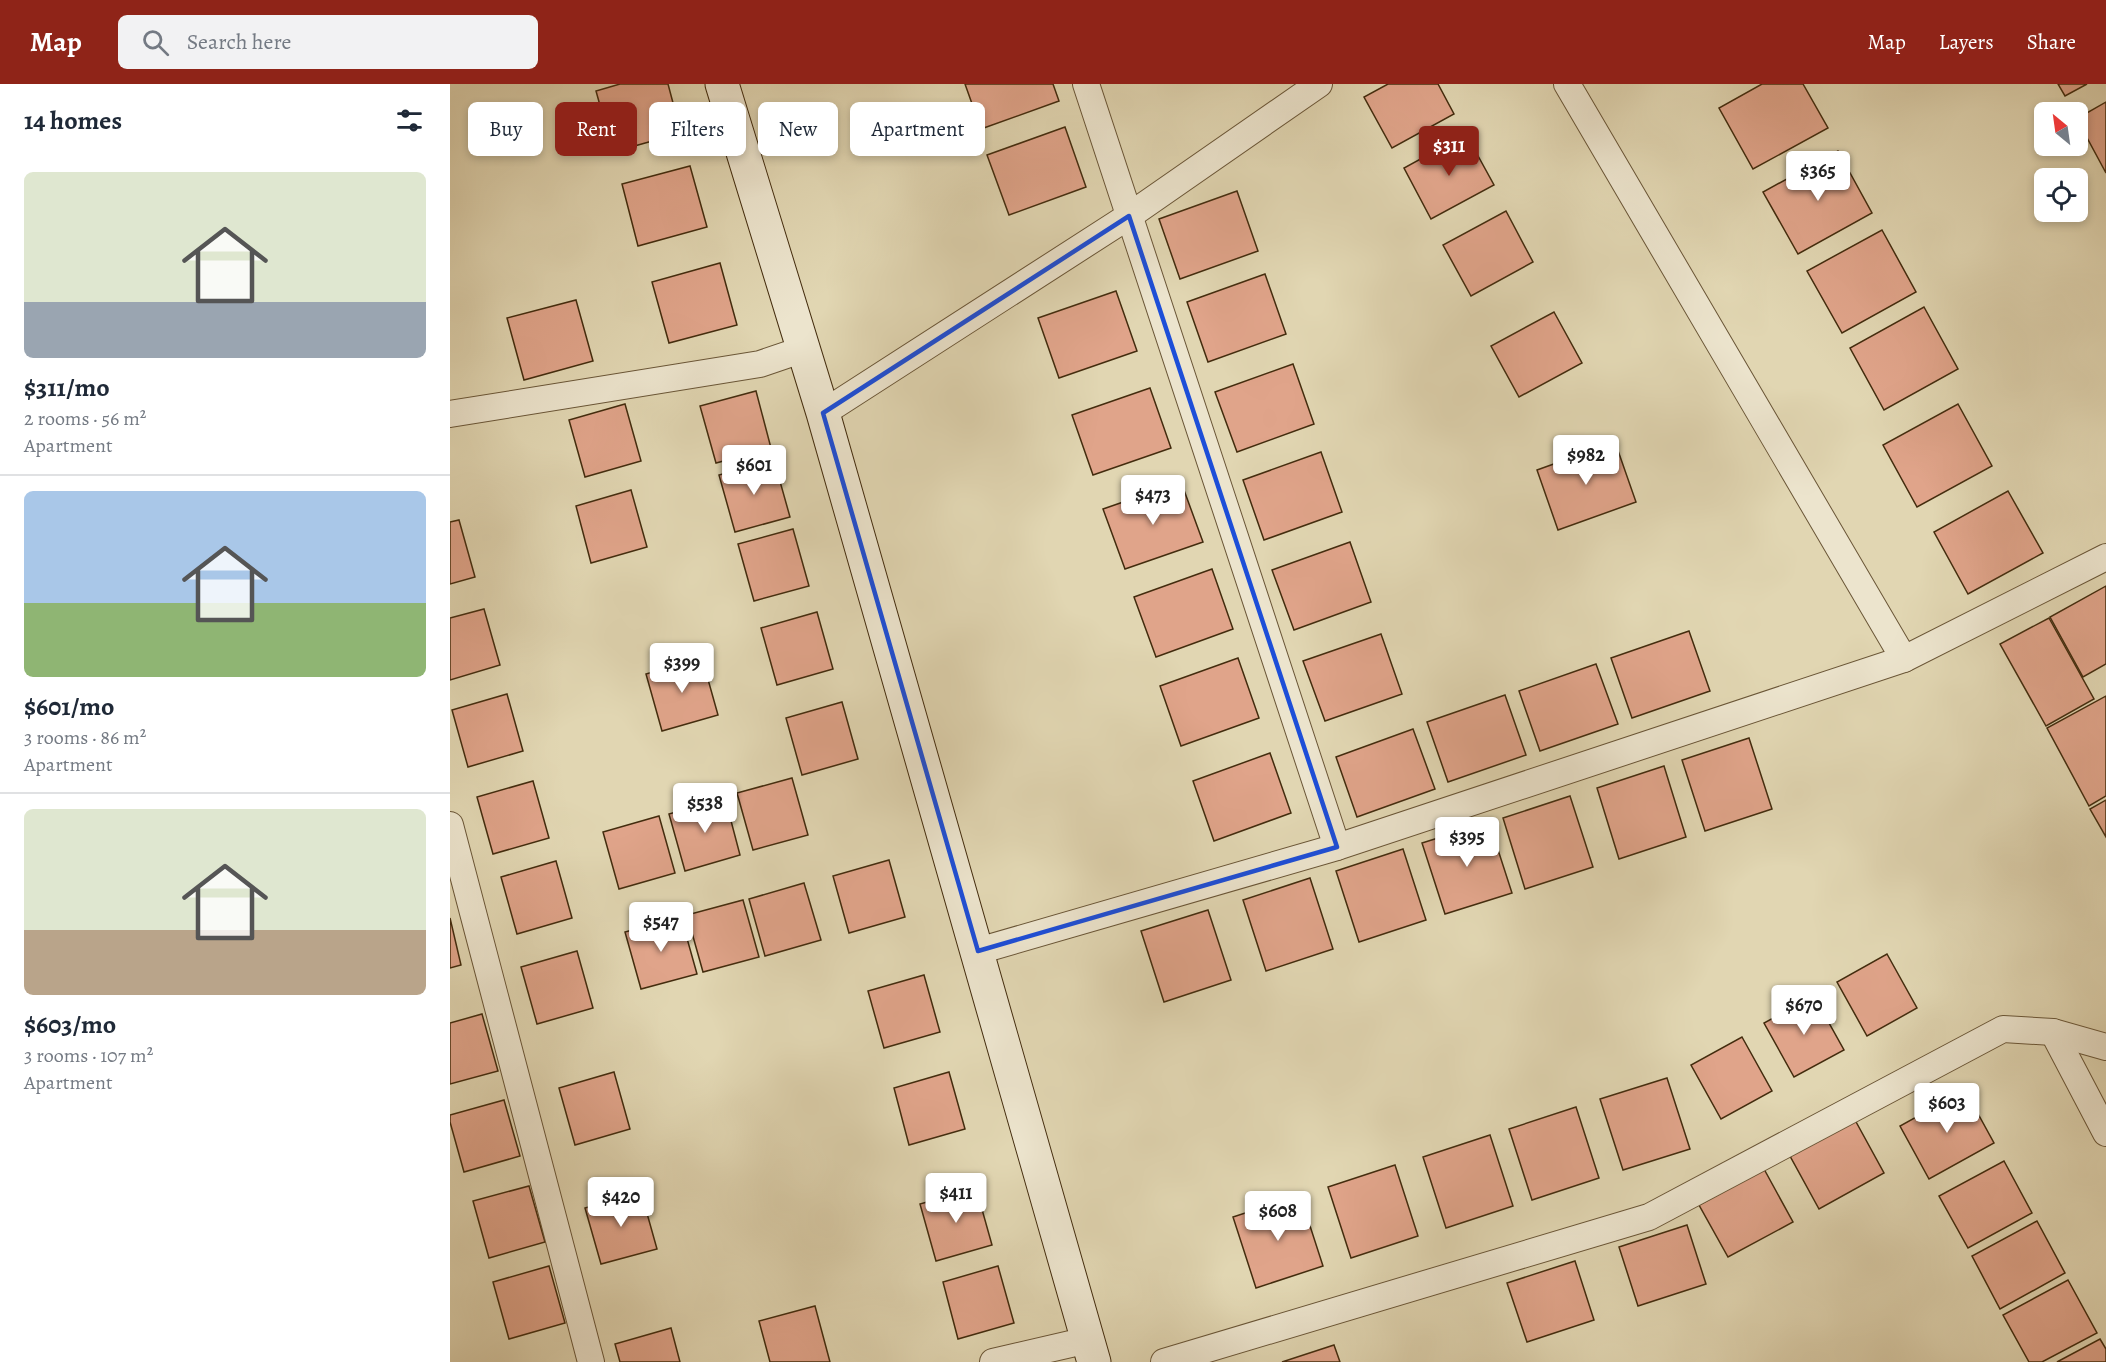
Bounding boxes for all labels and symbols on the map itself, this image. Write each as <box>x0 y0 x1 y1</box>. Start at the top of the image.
north arrow <box>2034 102 2088 156</box>
pin: $311 <box>1413 126 1485 177</box>
pin: $365 <box>1782 151 1854 202</box>
pin: $982 <box>1550 435 1622 486</box>
pin: $601 <box>718 445 790 496</box>
pin: $473 <box>1117 475 1189 526</box>
pin: $399 <box>646 643 718 694</box>
pin: $538 <box>669 783 741 834</box>
pin: $395 <box>1431 817 1503 868</box>
pin: $547 <box>625 902 697 953</box>
pin: $670 <box>1768 985 1840 1036</box>
pin: $603 <box>1911 1083 1983 1134</box>
pin: $411 <box>920 1173 992 1224</box>
pin: $420 <box>585 1177 657 1228</box>
pin: $608 <box>1242 1191 1314 1242</box>

